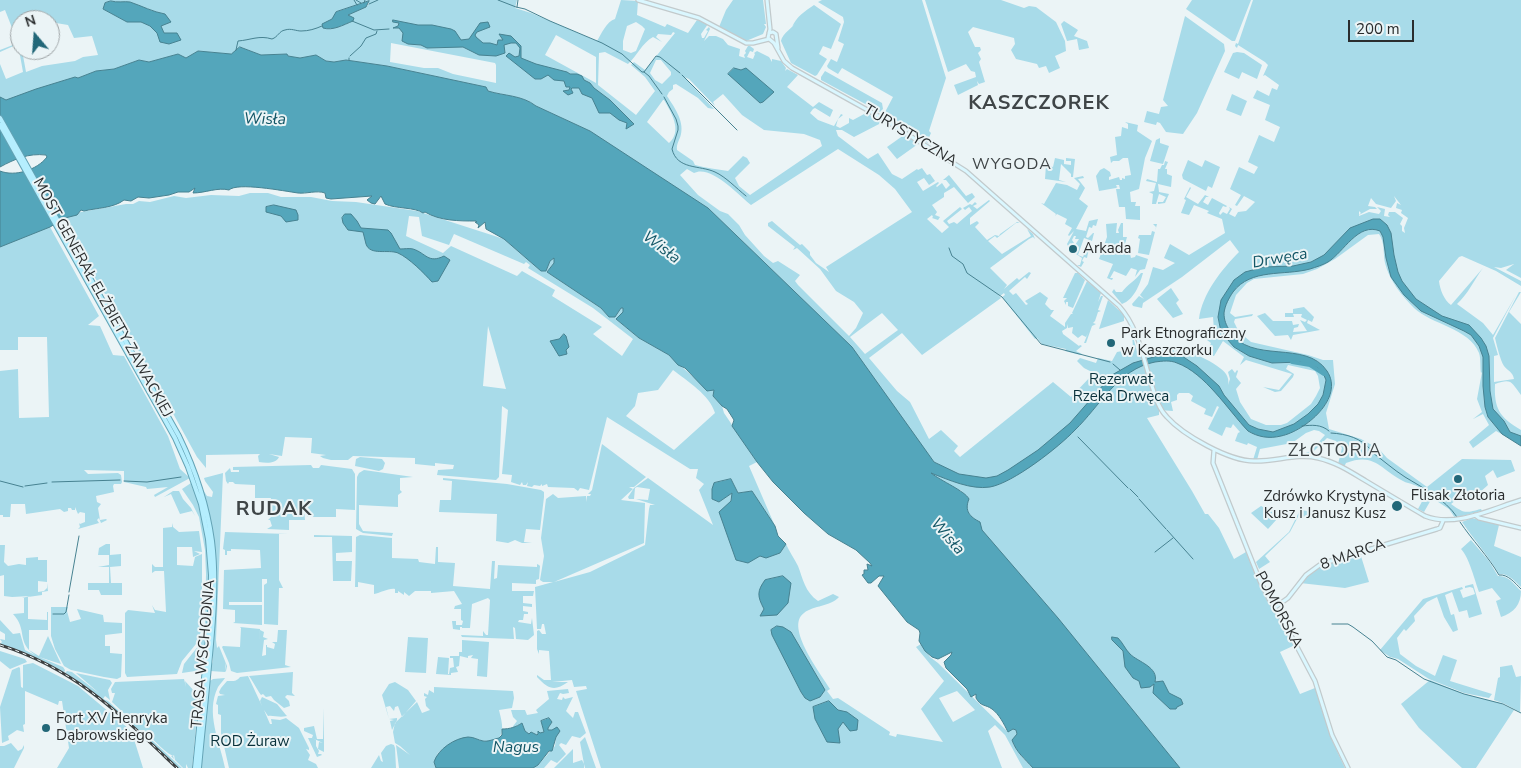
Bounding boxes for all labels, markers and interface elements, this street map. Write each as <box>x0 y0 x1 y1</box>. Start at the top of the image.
north arrow <box>10 10 60 60</box>
scale bar <box>1351 10 1417 42</box>
text: N <box>23 11 38 32</box>
text: 200 m <box>1356 19 1400 39</box>
district label: KASZCZOREK <box>967 92 1111 116</box>
street label: TURYSTYCZNA <box>860 101 960 171</box>
water label: Wisła <box>244 110 286 130</box>
district label: WYGODA <box>971 155 1053 175</box>
street label: MOST GENERAŁ ELŻBIETY ZAWACKIEJ <box>28 175 176 421</box>
water label: Wisła <box>638 228 684 268</box>
place label: Arkada <box>1083 240 1131 258</box>
marker: Arkada <box>1067 243 1079 255</box>
water label: Drwęca <box>1251 245 1309 273</box>
place label: Park Etnograficzny w Kaszczorku <box>1121 325 1246 360</box>
marker: Park Etnograficzny w Kaszczorku <box>1105 337 1117 349</box>
park label: Rezerwat Rzeka Drwęca <box>1073 371 1169 406</box>
district label: ZŁOTORIA <box>1287 441 1383 463</box>
marker: Flisak Złotoria <box>1452 473 1464 485</box>
place label: Flisak Złotoria <box>1411 487 1505 505</box>
place label: Zdrówko Krystyna Kusz i Janusz Kusz <box>1264 488 1386 523</box>
district label: RUDAK <box>235 498 313 522</box>
marker: Zdrówko Krystyna Kusz i Janusz Kusz <box>1390 499 1404 513</box>
water label: Wisła <box>926 515 968 559</box>
street label: 8 MARCA <box>1318 536 1388 574</box>
street label: POMORSKA <box>1250 569 1306 651</box>
street label: TRASA WSCHODNIA <box>189 579 219 729</box>
place label: Fort XV Henryka Dąbrowskiego <box>56 710 168 745</box>
marker: Fort XV Henryka Dąbrowskiego <box>40 722 52 734</box>
park label: ROD Żuraw <box>210 733 290 751</box>
water label: Nagus <box>493 738 539 758</box>

